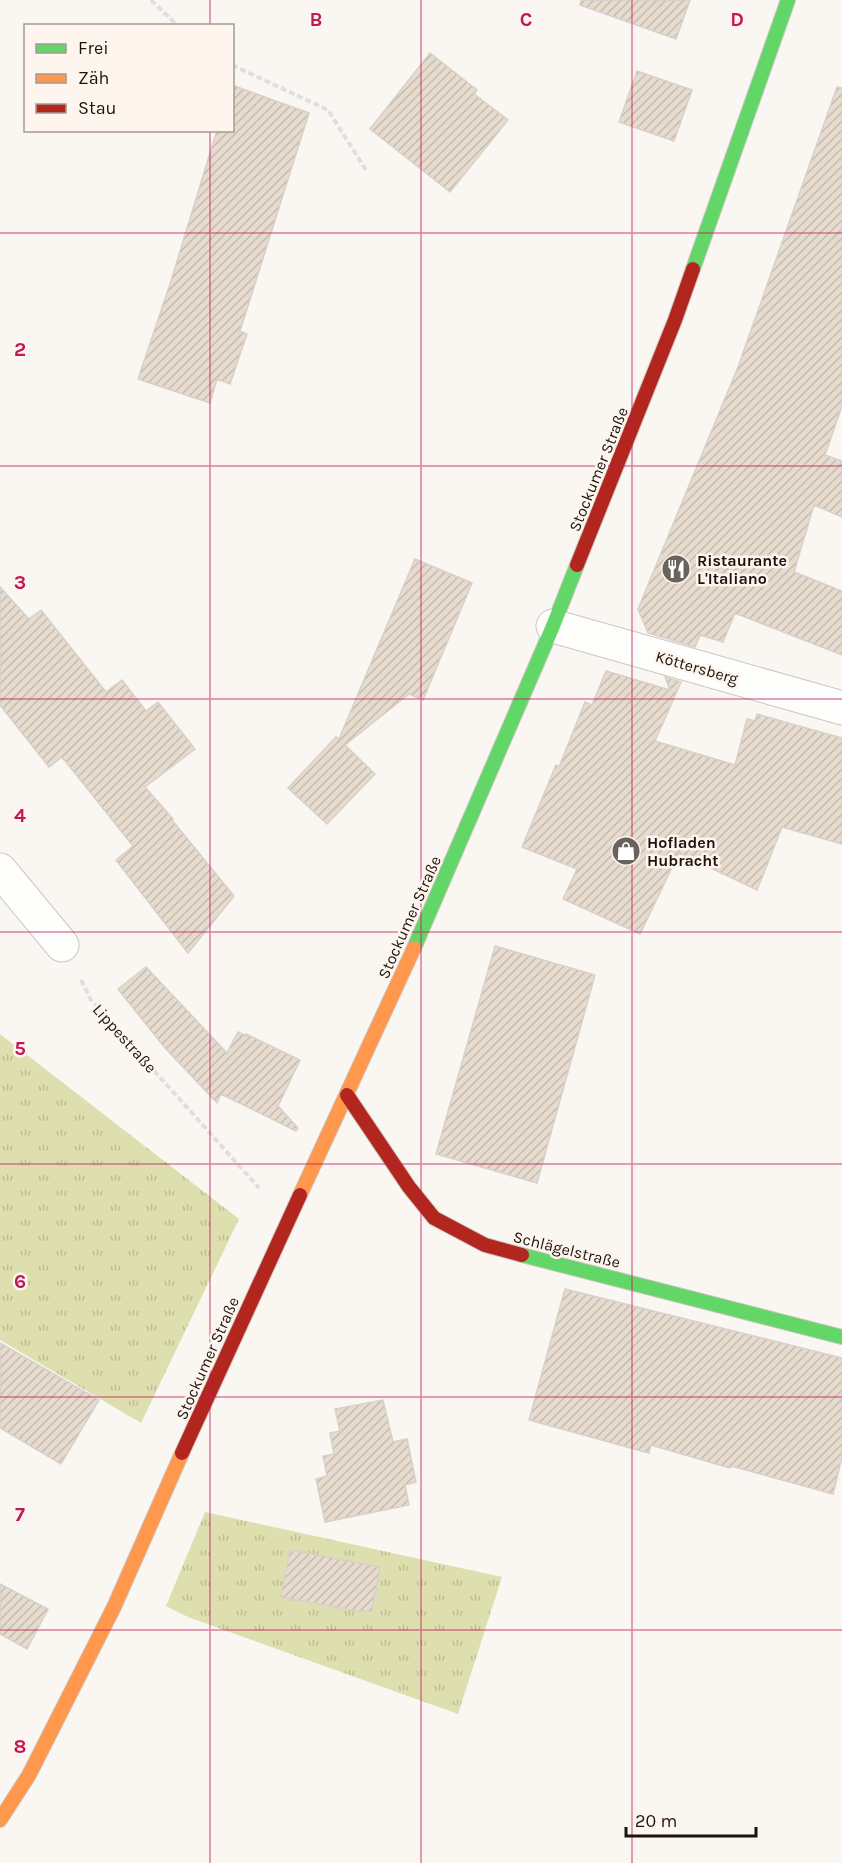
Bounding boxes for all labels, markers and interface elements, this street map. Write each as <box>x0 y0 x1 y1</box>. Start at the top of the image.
text: B <box>310 8 322 31</box>
text: C <box>520 8 532 31</box>
text: D <box>730 8 744 31</box>
legend <box>24 24 234 132</box>
text: Frei <box>78 37 109 59</box>
text: Zäh <box>78 67 109 89</box>
text: Stau <box>78 97 116 119</box>
text: 2 <box>14 338 26 361</box>
street label: Stockumer Straße <box>565 404 632 534</box>
place label: Ristaurante L'Italiano <box>697 551 787 588</box>
restaurant icon: Ristaurante L'Italiano <box>660 553 692 585</box>
text: 3 <box>14 571 26 594</box>
street label: Köttersberg <box>653 647 740 688</box>
text: 4 <box>14 804 26 827</box>
place label: Hofladen Hubracht <box>647 833 719 870</box>
shop icon: Hofladen Hubracht <box>610 835 642 867</box>
street label: Stockumer Straße <box>374 853 445 982</box>
street label: Lippestraße <box>89 1000 161 1077</box>
text: 5 <box>14 1037 26 1060</box>
street label: Schlägelstraße <box>511 1227 622 1272</box>
text: 6 <box>14 1270 26 1293</box>
street label: Stockumer Straße <box>172 1294 243 1423</box>
text: 7 <box>15 1503 25 1526</box>
text: 8 <box>14 1735 26 1758</box>
scale bar <box>626 1800 756 1838</box>
text: 20 m <box>635 1810 677 1832</box>

